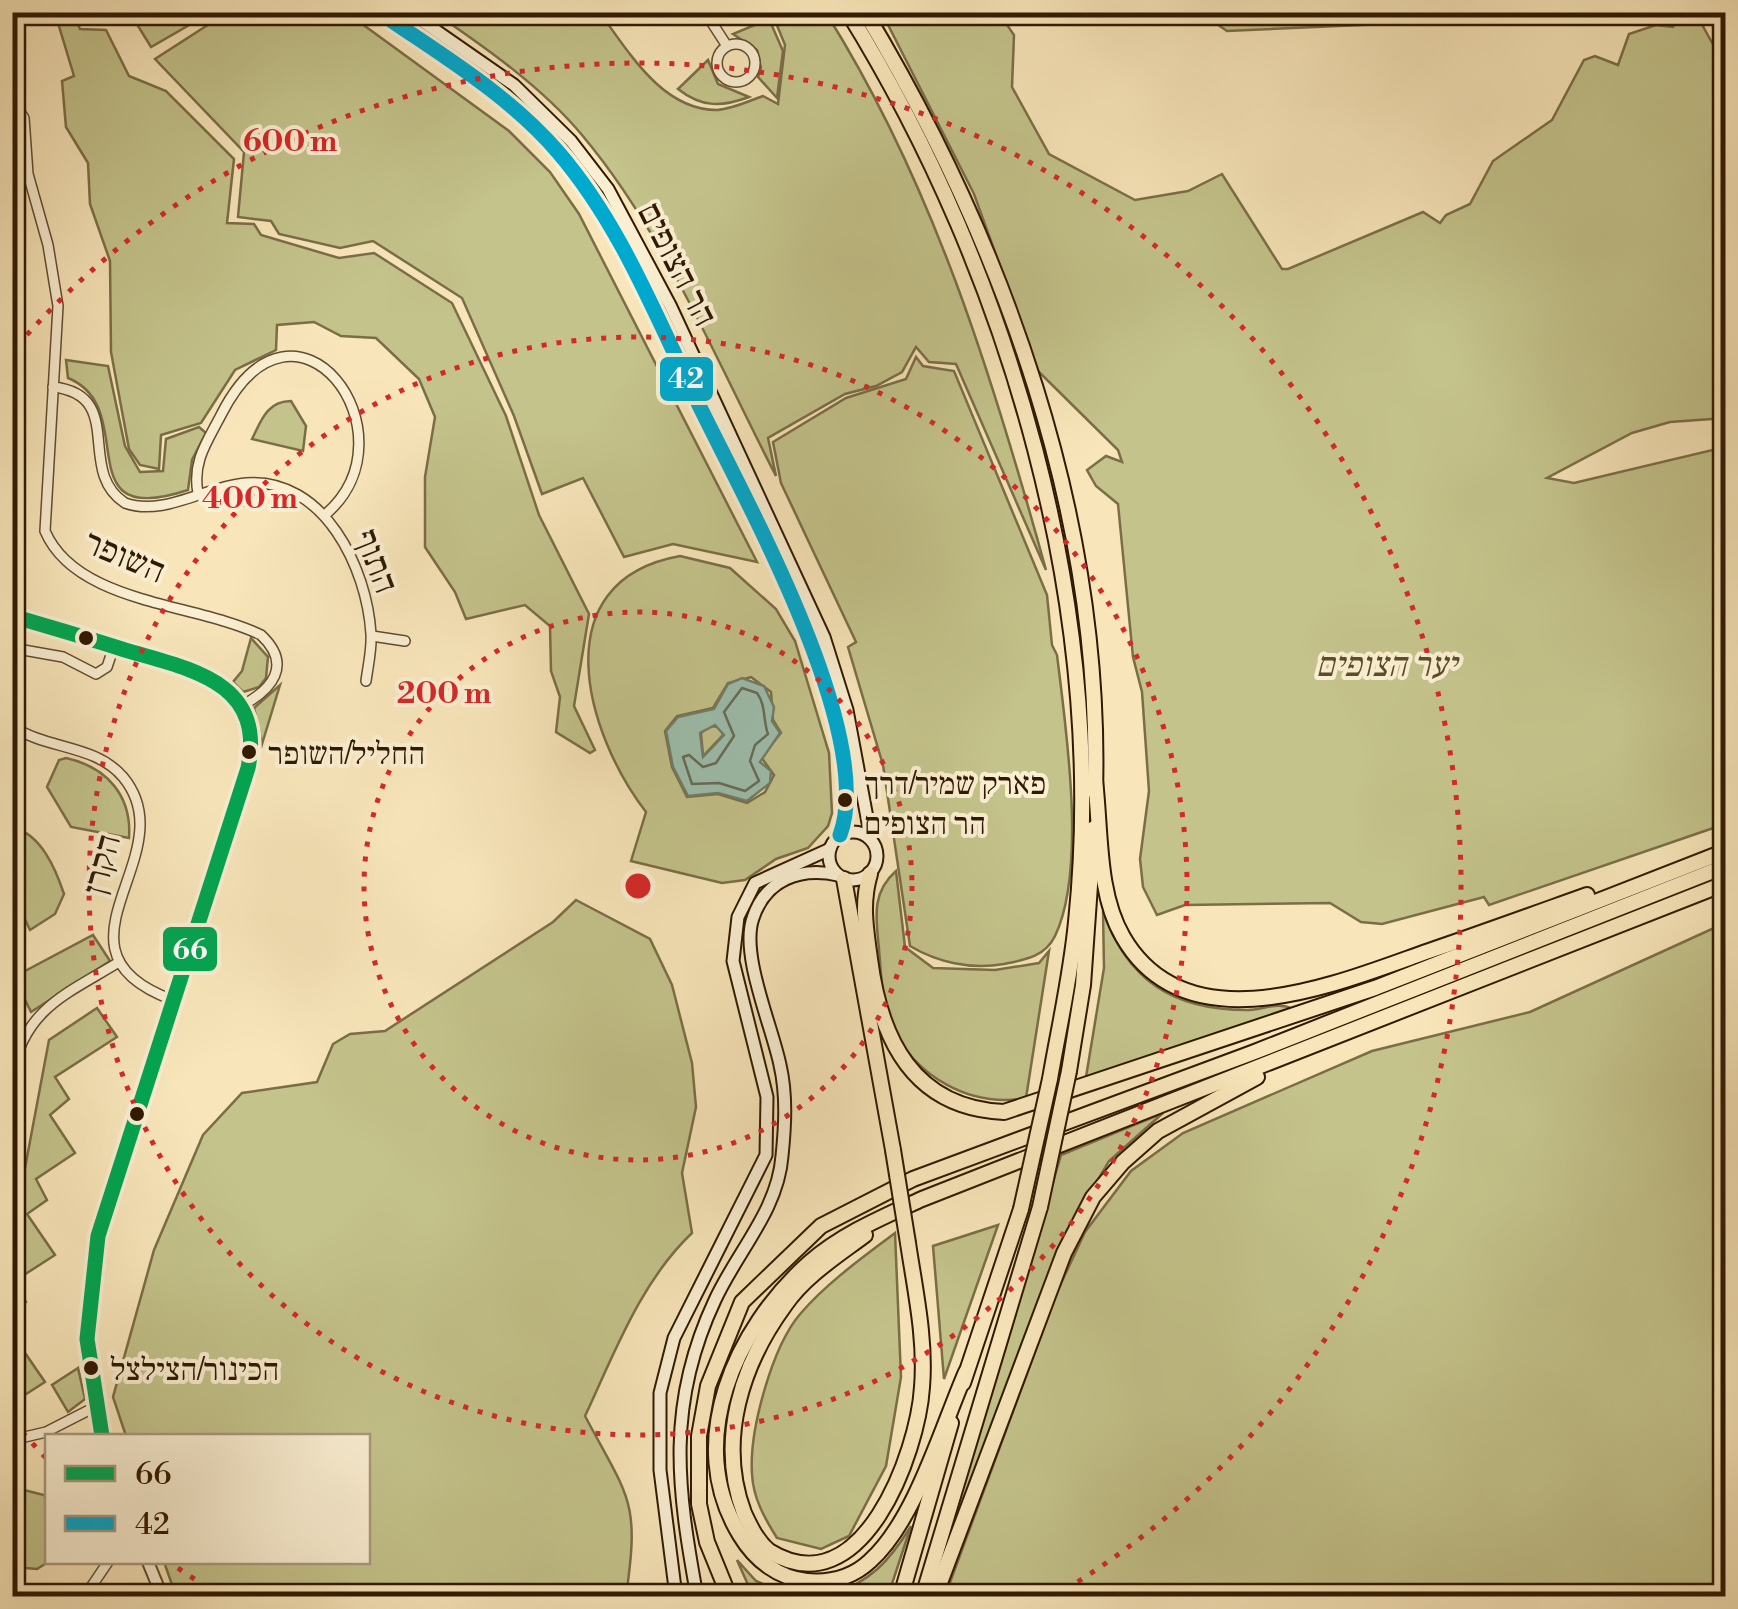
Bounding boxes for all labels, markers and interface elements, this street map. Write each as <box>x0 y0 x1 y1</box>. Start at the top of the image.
text: 600 m <box>243 123 337 161</box>
street label: הר הצופים <box>627 195 726 334</box>
line badge: 42 <box>658 355 715 403</box>
text: 42 <box>668 362 704 397</box>
text: 400 m <box>202 480 298 518</box>
street label: השופר <box>77 521 171 594</box>
street label: התוף <box>344 524 407 600</box>
unlabelled marker <box>76 628 96 648</box>
park label: יער הצופים <box>1315 644 1460 687</box>
text: 200 m <box>397 675 491 713</box>
place label: החליל/השופר <box>268 734 425 774</box>
marker: החליל/השופר <box>239 742 259 762</box>
place label: פארק שמיר/דרך הר הצופים <box>864 764 1046 844</box>
marker: פארק שמיר/דרך הר הצופים <box>835 790 855 810</box>
street label: הקרן <box>74 829 131 899</box>
centre of rings <box>620 868 656 904</box>
line badge: 66 <box>161 925 219 973</box>
text: 66 <box>172 933 208 968</box>
unlabelled marker <box>127 1104 147 1124</box>
place label: הכינור/הצילצל <box>110 1350 279 1390</box>
marker: הכינור/הצילצל <box>81 1358 101 1378</box>
legend <box>45 1434 370 1564</box>
text: 66 <box>135 1456 171 1494</box>
text: 42 <box>135 1506 170 1544</box>

